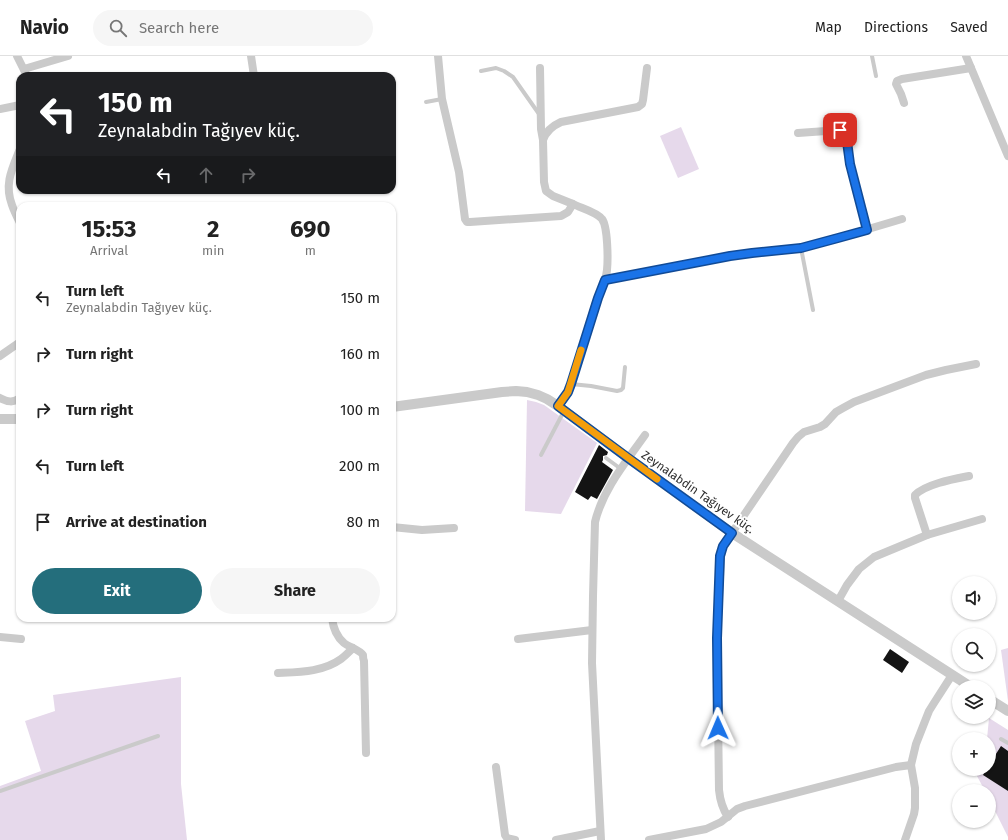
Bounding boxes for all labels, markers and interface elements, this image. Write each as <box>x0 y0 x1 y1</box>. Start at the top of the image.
search box <box>93 10 373 46</box>
text: Navio <box>20 16 69 39</box>
icon: search <box>107 17 129 39</box>
text: Search here <box>139 19 219 37</box>
text: Map <box>815 19 842 36</box>
text: Directions <box>864 19 928 36</box>
text: Saved <box>950 19 988 36</box>
text: 150 m <box>98 86 173 119</box>
icon: left <box>32 88 84 140</box>
pin <box>823 113 857 147</box>
icon: arrive <box>829 119 851 141</box>
text: Zeynalabdin Tağıyev küç. <box>98 120 300 142</box>
icon: left <box>153 164 175 186</box>
icon: ahead <box>195 164 217 186</box>
icon: right <box>237 164 259 186</box>
text: 15:53 <box>81 215 137 243</box>
text: 2 <box>207 215 219 243</box>
text: 690 <box>290 215 331 243</box>
text: Arrival <box>90 243 128 258</box>
text: min <box>202 243 224 258</box>
text: m <box>305 243 316 258</box>
text: Turn left <box>66 282 124 300</box>
icon: left <box>32 287 54 309</box>
text: 150 m <box>341 289 380 307</box>
text: Zeynalabdin Tağıyev küç. <box>66 300 212 315</box>
icon: right <box>32 343 54 365</box>
text: Turn right <box>66 345 133 363</box>
text: 160 m <box>340 345 380 363</box>
icon: right <box>32 399 54 421</box>
text: Turn right <box>66 401 133 419</box>
text: 100 m <box>340 401 380 419</box>
street label: Zeynalabdin Tağıyev küç. <box>639 448 757 536</box>
icon: left <box>32 455 54 477</box>
text: Turn left <box>66 457 124 475</box>
text: 200 m <box>339 457 380 475</box>
icon: arrive <box>32 511 54 533</box>
text: Arrive at destination <box>66 513 207 531</box>
text: 80 m <box>347 513 380 531</box>
button: Exit <box>32 568 202 614</box>
button: Share <box>210 568 380 614</box>
map controls <box>952 576 996 828</box>
button: sound <box>952 576 996 620</box>
button: search <box>952 628 996 672</box>
button: layers <box>952 680 996 724</box>
position arrow <box>697 707 739 749</box>
button: + <box>952 732 996 776</box>
button: − <box>952 784 996 828</box>

